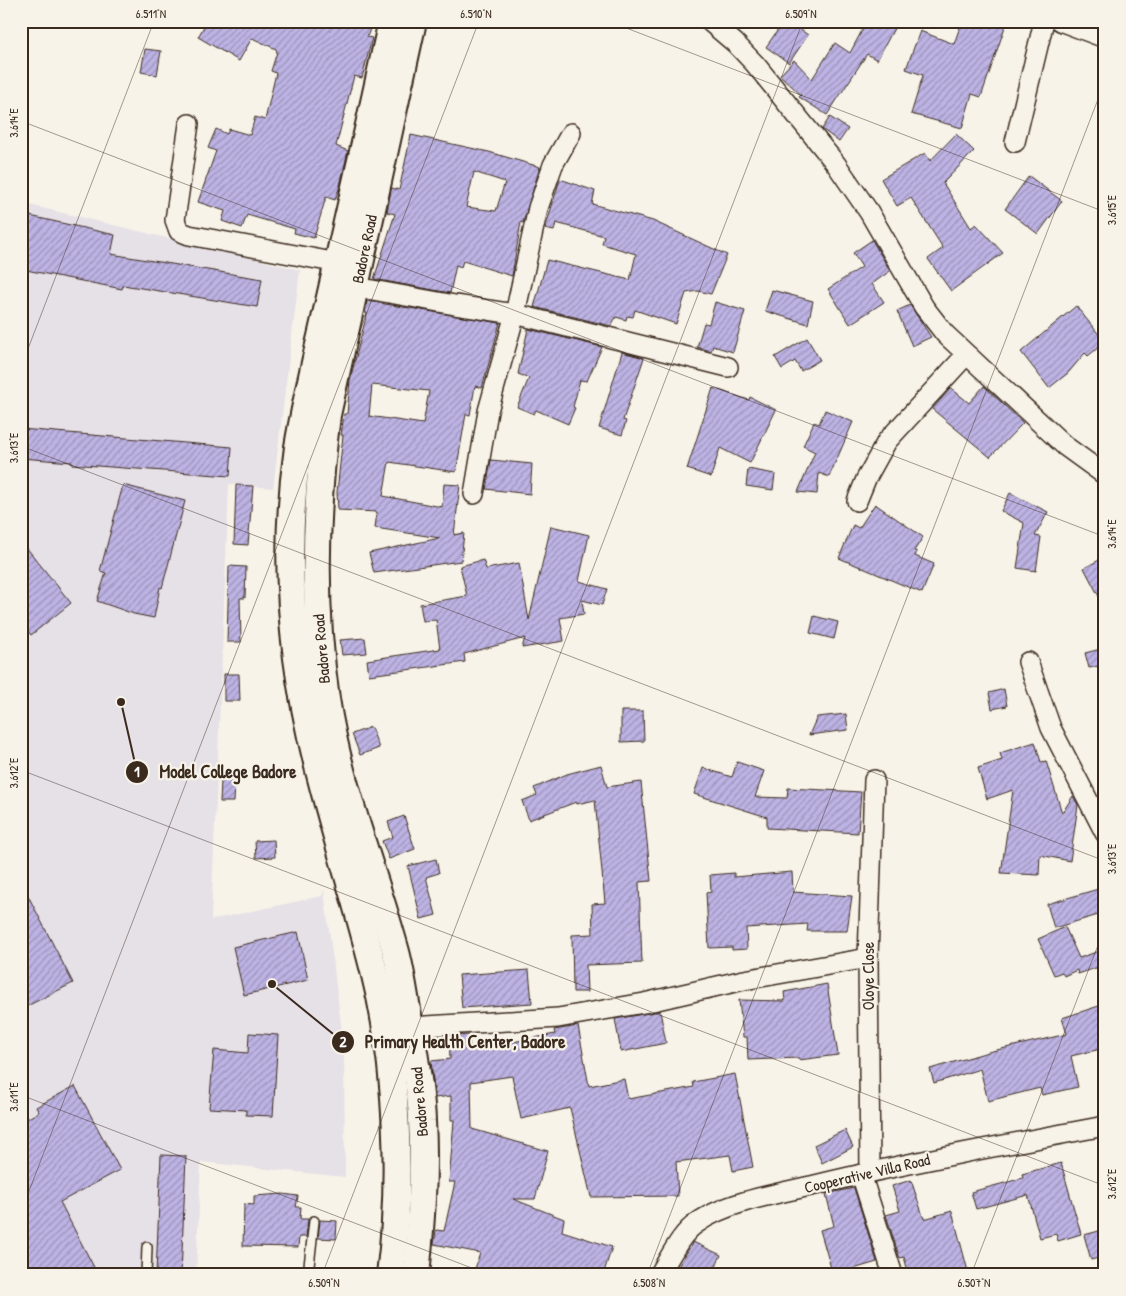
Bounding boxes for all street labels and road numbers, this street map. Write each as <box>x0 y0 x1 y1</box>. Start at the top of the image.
street label: Badore Road <box>346 213 382 285</box>
street label: Badore Road <box>307 613 335 685</box>
street label: Oloye Close <box>857 941 879 1010</box>
street label: Badore Road <box>405 1066 433 1138</box>
street label: Cooperative Villa Road <box>802 1148 932 1198</box>

